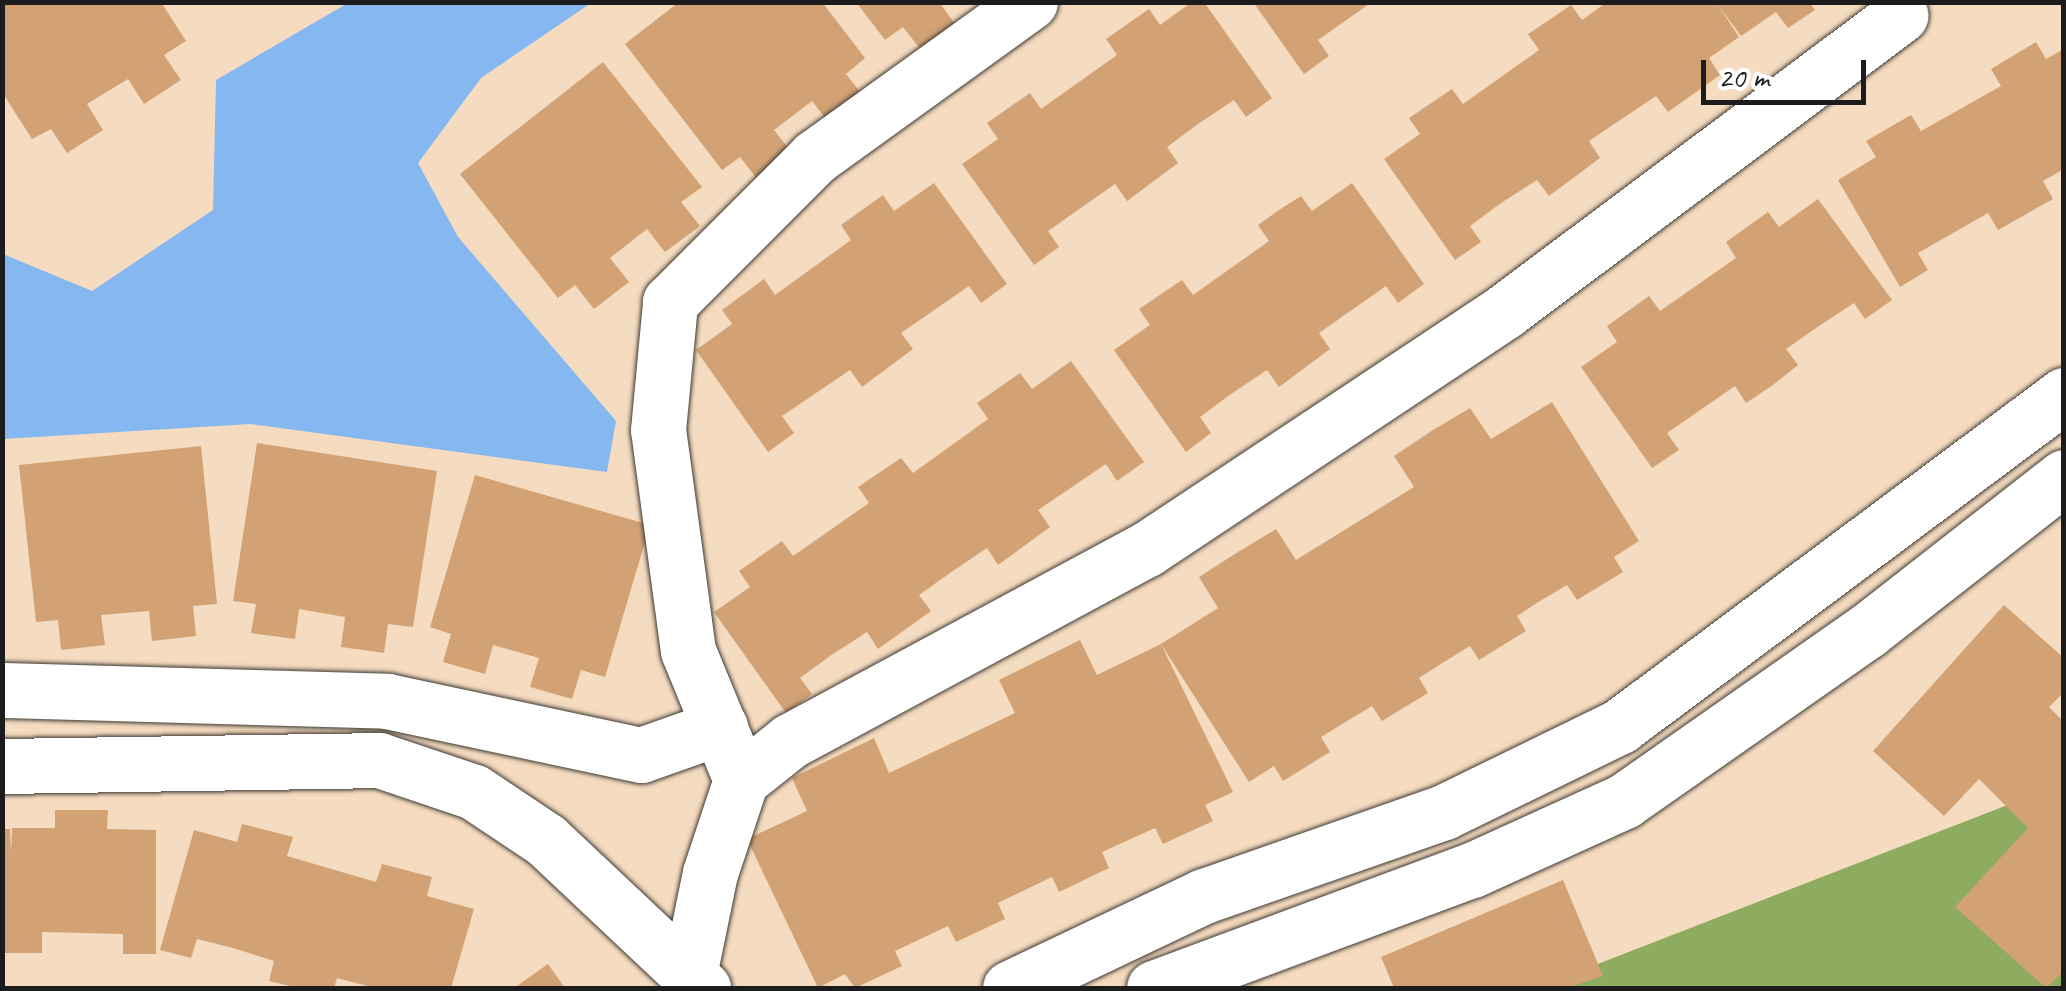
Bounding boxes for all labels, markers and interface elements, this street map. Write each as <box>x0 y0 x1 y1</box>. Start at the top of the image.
scale bar <box>1706 40 1871 102</box>
text: 20 m <box>1718 58 1769 96</box>

